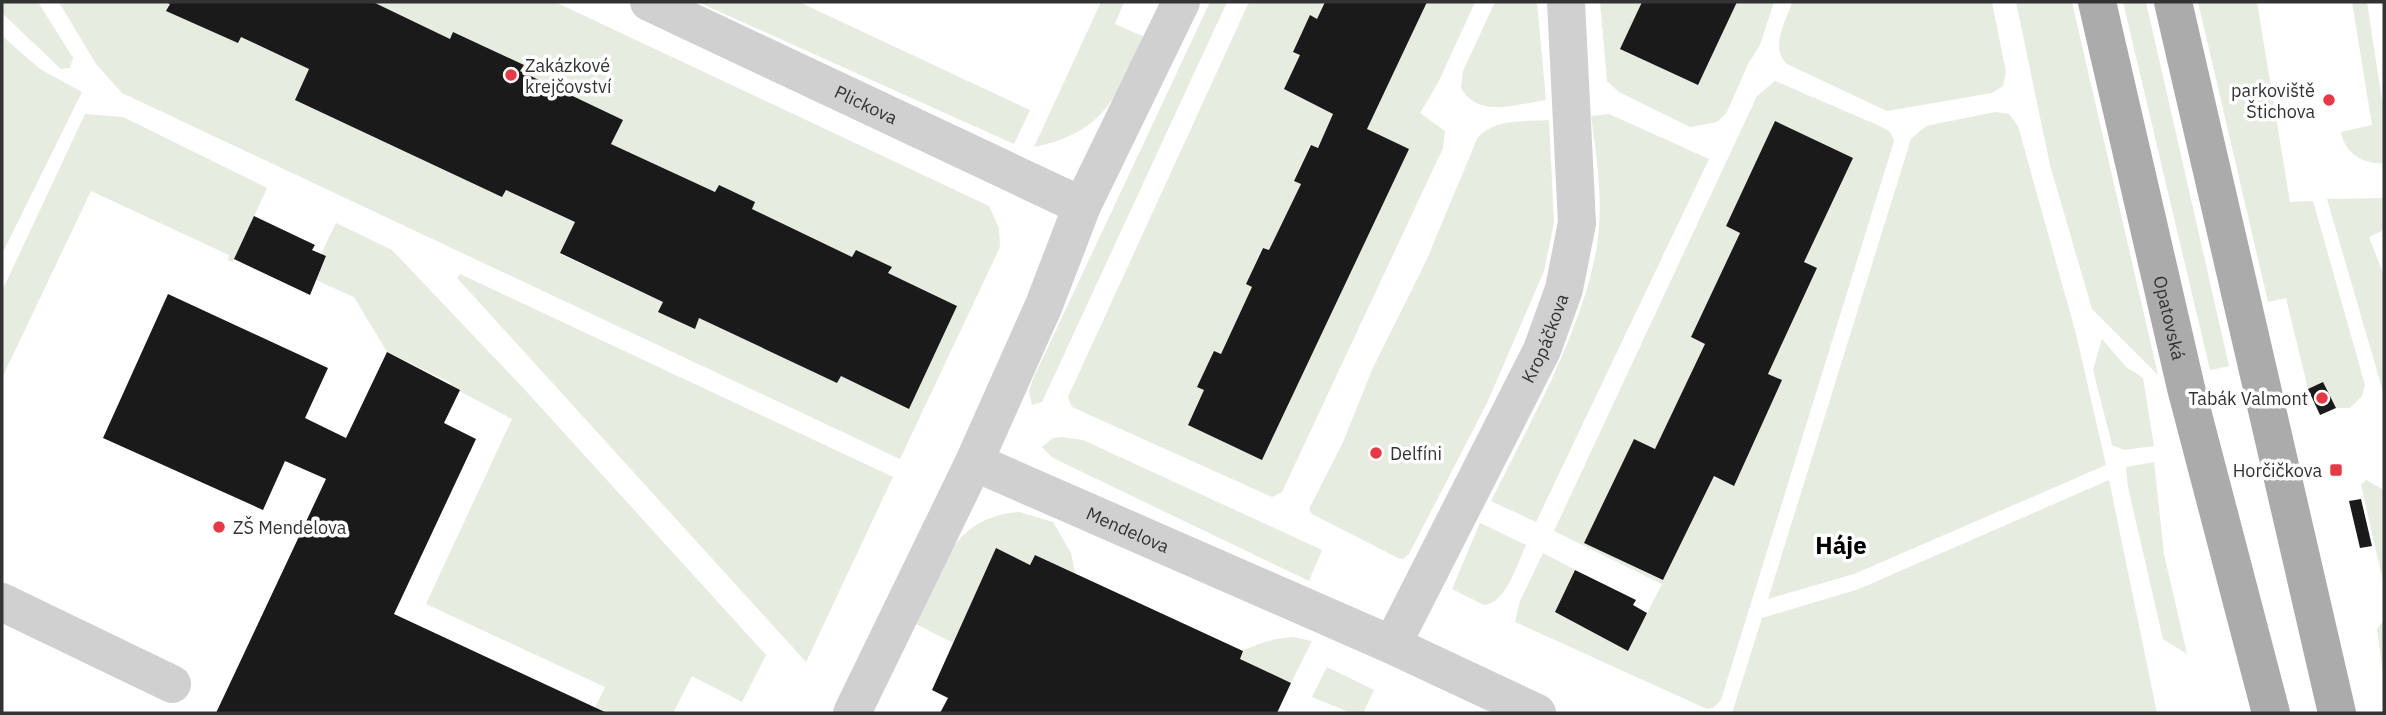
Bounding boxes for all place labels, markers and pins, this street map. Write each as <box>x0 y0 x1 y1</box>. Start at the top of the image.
place label: Zakázkové krejčovství <box>525 54 612 98</box>
marker: Zakázkové krejčovství <box>503 67 519 83</box>
place label: parkoviště Štichova <box>2231 79 2315 123</box>
marker: parkoviště Štichova <box>2321 92 2337 108</box>
place label: Tabák Valmont <box>2188 387 2308 410</box>
marker: Tabák Valmont <box>2314 390 2330 406</box>
place label: Delfíni <box>1390 442 1442 465</box>
marker: Delfíni <box>1368 445 1384 461</box>
place label: Horčičkova <box>2233 459 2322 482</box>
marker: Horčičkova <box>2328 462 2344 478</box>
place label: ZŠ Mendelova <box>233 515 347 539</box>
marker: ZŠ Mendelova <box>211 519 227 535</box>

